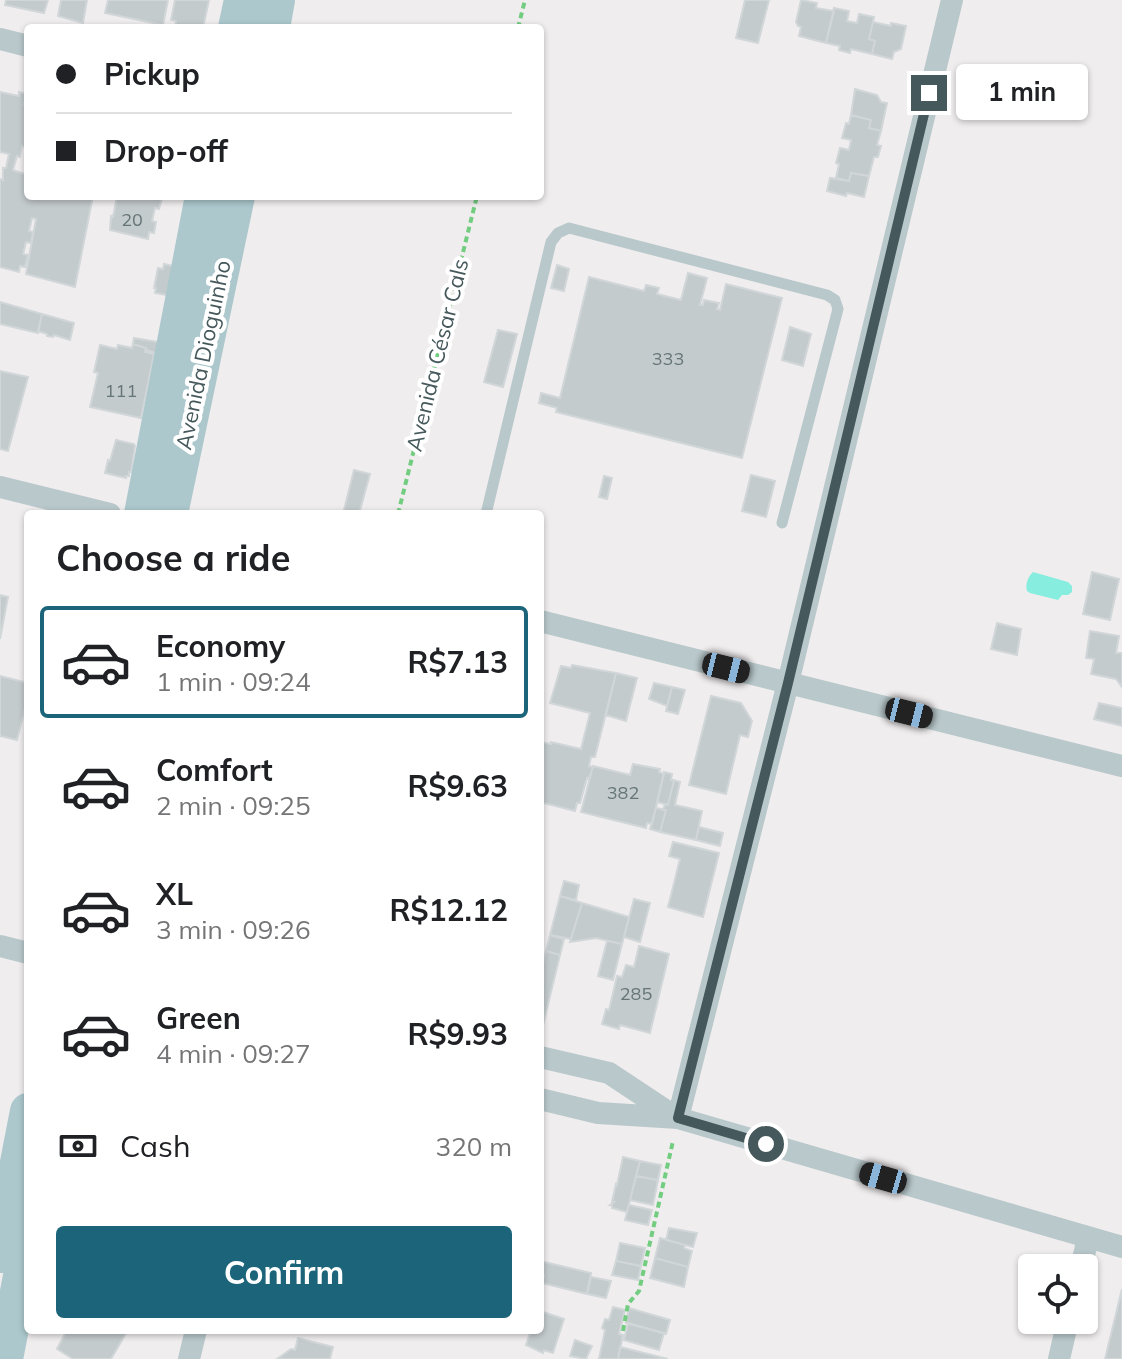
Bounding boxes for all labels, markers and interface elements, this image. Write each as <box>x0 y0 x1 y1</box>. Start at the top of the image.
text: Pickup <box>104 55 200 93</box>
callout: 1 min <box>957 65 1089 121</box>
route end <box>911 75 947 111</box>
text: 1 min <box>988 75 1056 108</box>
text: Drop-off <box>104 132 228 170</box>
house number: 20 <box>121 208 143 231</box>
street label: Avenida César Cals <box>400 256 474 454</box>
street label: Avenida Dioguinho <box>169 258 237 452</box>
house number: 333 <box>652 347 684 370</box>
house number: 111 <box>105 379 137 402</box>
text: Choose a ride <box>56 535 290 580</box>
icon: car <box>60 626 132 698</box>
text: Economy <box>156 627 285 665</box>
text: R$7.13 <box>408 643 508 681</box>
car <box>700 651 752 685</box>
text: 1 min · 09:24 <box>156 665 311 698</box>
car <box>883 696 935 730</box>
icon: car <box>60 750 132 822</box>
text: Comfort <box>156 751 273 789</box>
text: R$9.63 <box>408 767 508 805</box>
house number: 382 <box>607 781 639 804</box>
text: 2 min · 09:25 <box>156 789 311 822</box>
icon: car <box>60 874 132 946</box>
text: XL <box>156 875 193 913</box>
text: R$12.12 <box>390 891 508 929</box>
text: 3 min · 09:26 <box>156 913 311 946</box>
house number: 285 <box>620 982 652 1005</box>
icon: car <box>60 998 132 1070</box>
text: Green <box>156 999 241 1037</box>
text: R$9.93 <box>408 1015 508 1053</box>
text: 4 min · 09:27 <box>156 1037 311 1070</box>
icon: cash <box>56 1124 100 1168</box>
route start <box>748 1126 784 1162</box>
text: Cash <box>120 1127 191 1165</box>
text: 320 m <box>436 1130 512 1163</box>
car <box>857 1160 909 1196</box>
button: Confirm <box>56 1226 512 1318</box>
map controls <box>1018 1254 1098 1334</box>
button: locate <box>1018 1254 1098 1334</box>

